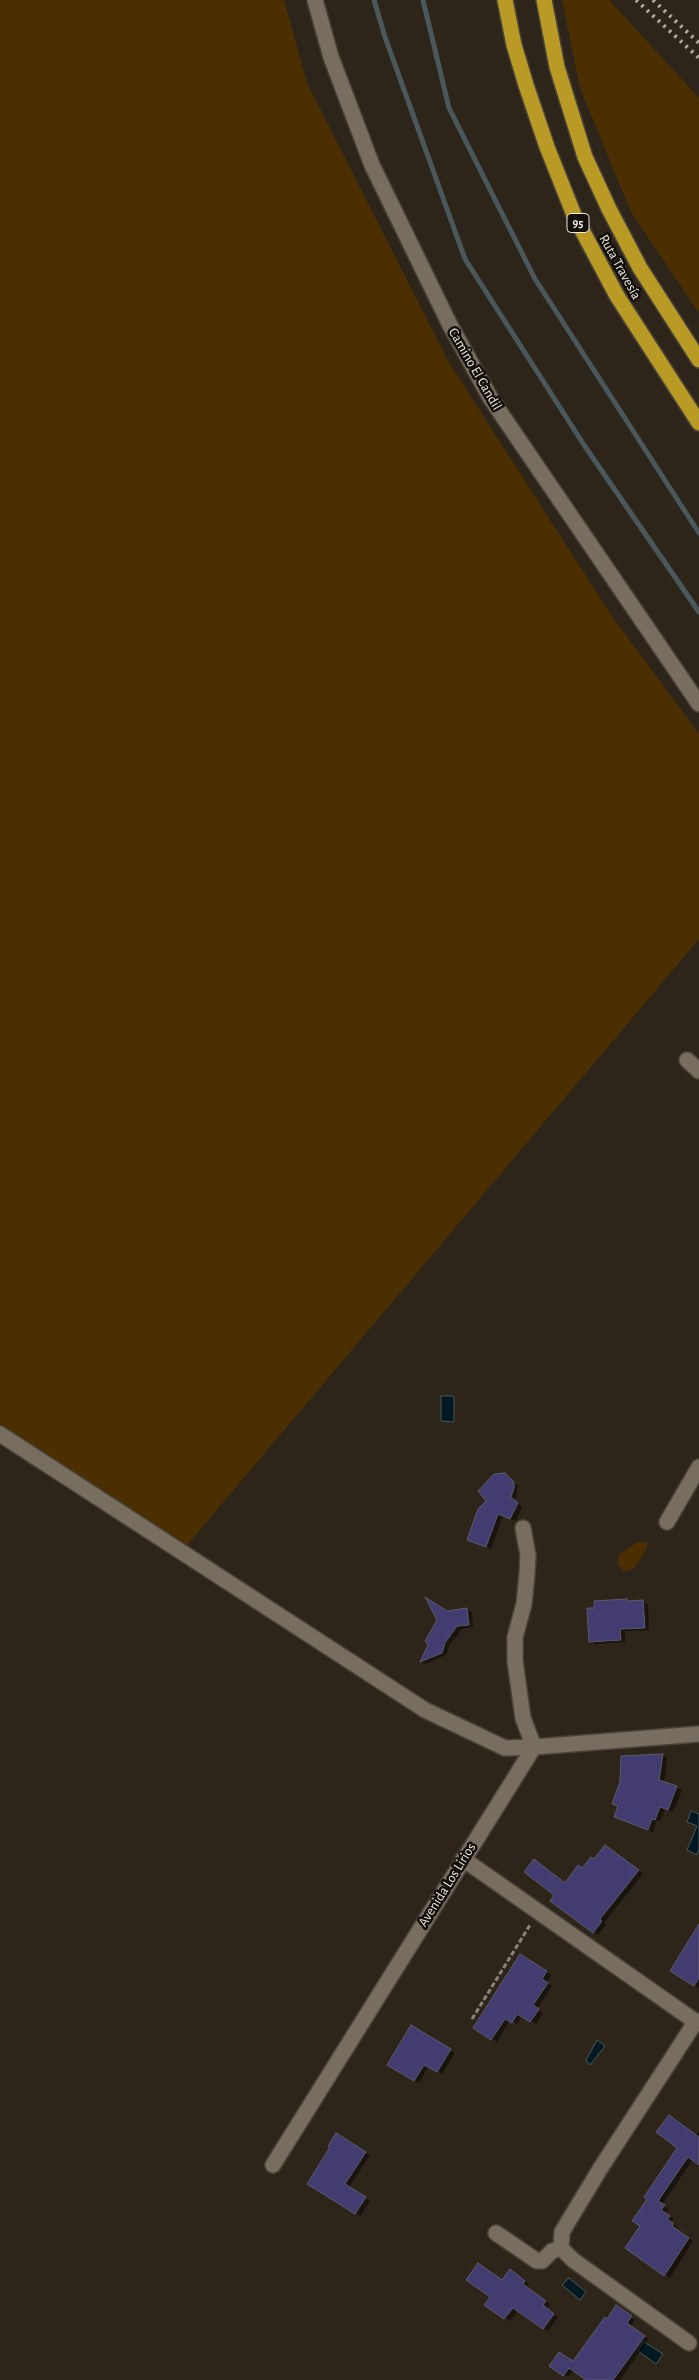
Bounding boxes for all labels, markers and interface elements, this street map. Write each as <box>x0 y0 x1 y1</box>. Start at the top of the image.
road number: 95 <box>567 214 589 232</box>
street label: Ruta Travesía <box>595 232 645 302</box>
street label: Camino El Candil <box>445 325 505 413</box>
street label: Avenida Los Lirios <box>414 1840 480 1930</box>

